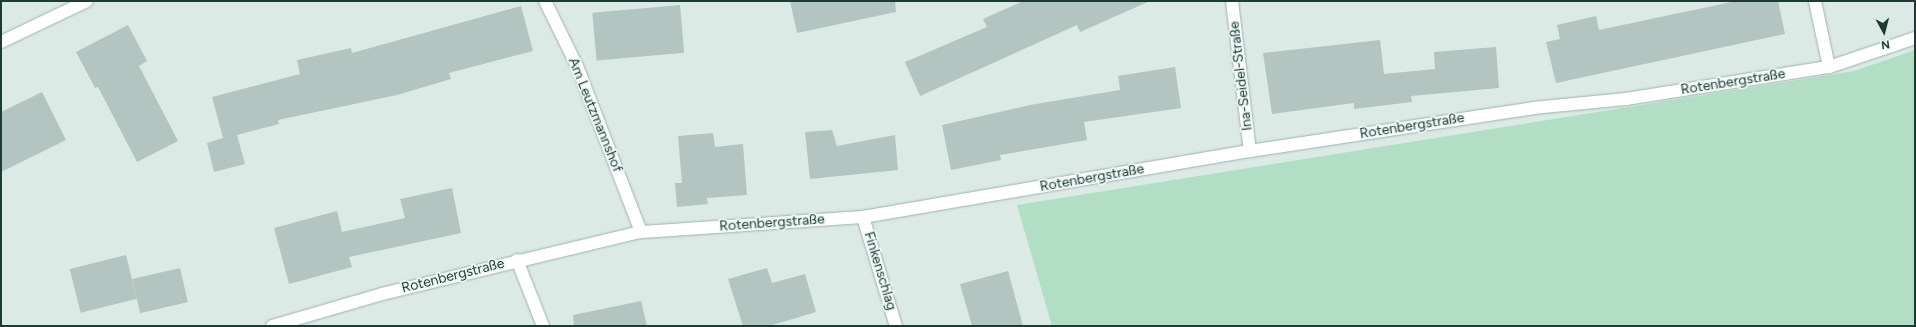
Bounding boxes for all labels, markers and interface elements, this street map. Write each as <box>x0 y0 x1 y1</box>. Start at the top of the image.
north arrow <box>1864 12 1904 52</box>
street label: Ina-Seidel-Straße <box>1226 20 1256 132</box>
text: N <box>1881 37 1891 51</box>
street label: Am Leutzmannshof <box>564 55 626 175</box>
street label: Rotenbergstraße <box>1680 65 1786 99</box>
street label: Rotenbergstraße <box>1359 109 1465 143</box>
street label: Rotenbergstraße <box>1039 161 1145 195</box>
street label: Rotenbergstraße <box>719 211 825 235</box>
street label: Finkenschlag <box>860 230 900 312</box>
street label: Rotenbergstraße <box>400 255 506 297</box>

